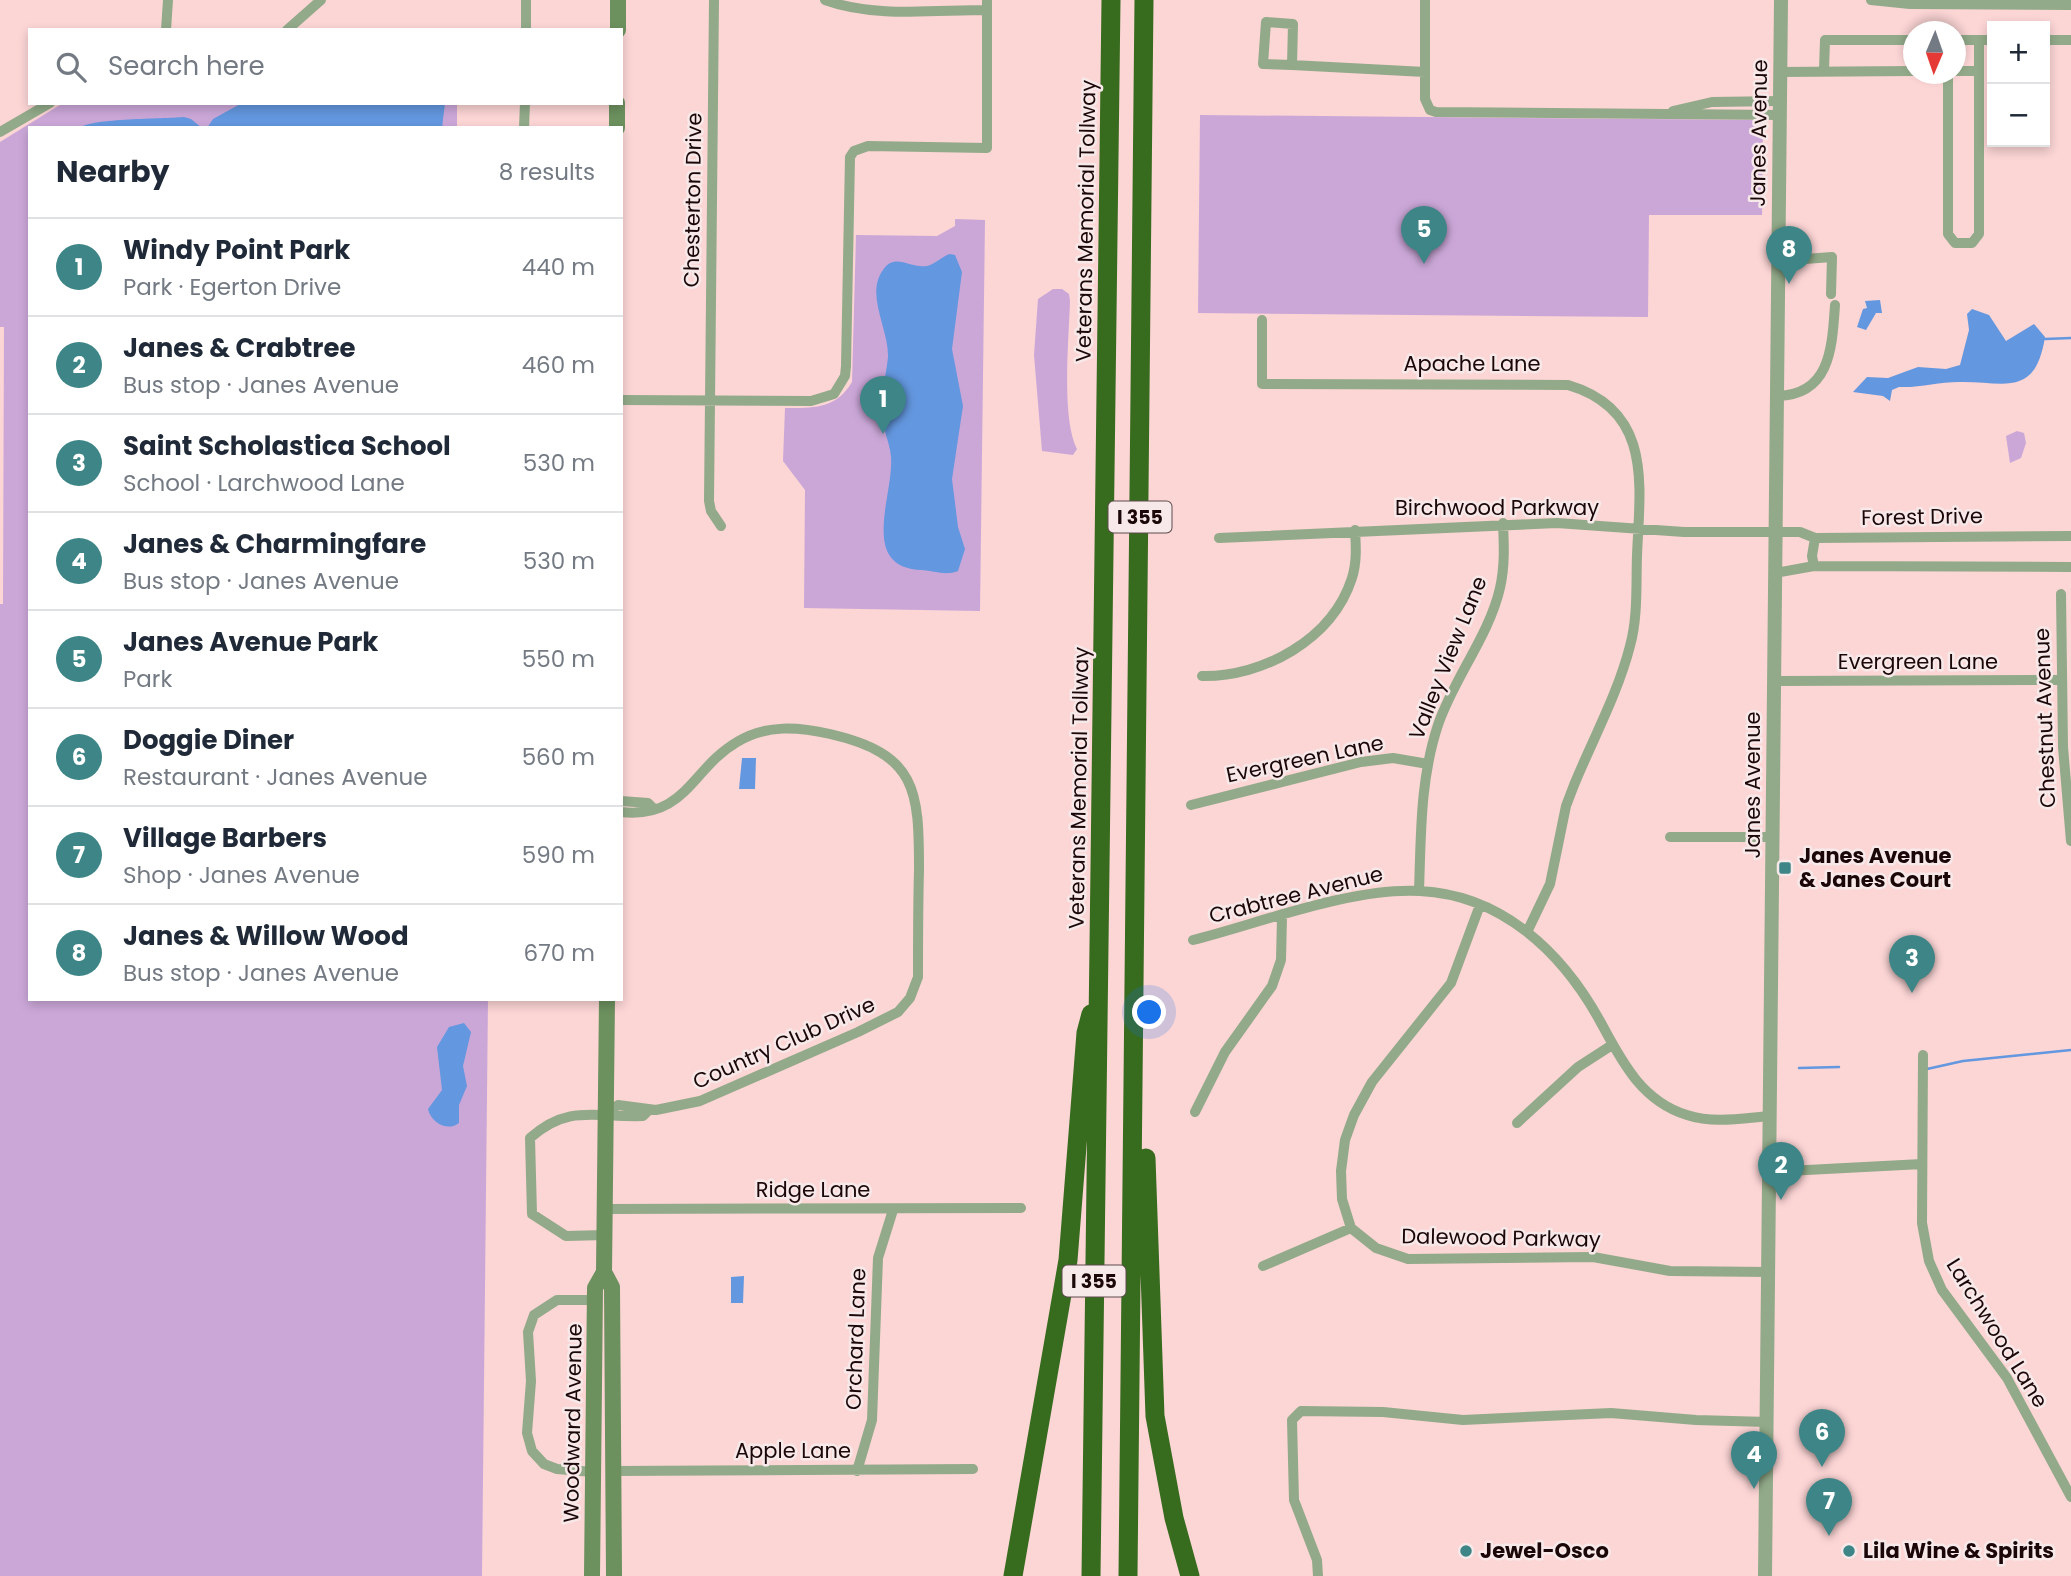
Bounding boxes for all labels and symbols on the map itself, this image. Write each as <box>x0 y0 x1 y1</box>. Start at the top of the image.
north arrow <box>1903 21 1966 84</box>
street label: Janes Avenue <box>1743 59 1774 207</box>
street label: Veterans Memorial Tollway <box>1069 79 1102 362</box>
street label: Chesterton Drive <box>676 112 709 288</box>
pin: 5 <box>1401 206 1447 264</box>
pin: 8 <box>1766 226 1812 284</box>
street label: Apache Lane <box>1403 349 1541 378</box>
pin: 1 <box>860 376 906 434</box>
street label: Birchwood Parkway <box>1395 493 1599 522</box>
street label: Forest Drive <box>1861 501 1983 532</box>
road number: I 355 <box>1108 502 1172 532</box>
street label: Valley View Lane <box>1401 572 1494 744</box>
street label: Chestnut Avenue <box>2027 627 2062 809</box>
street label: Veterans Memorial Tollway <box>1062 646 1095 929</box>
street label: Evergreen Lane <box>1838 647 1998 676</box>
street label: Janes Avenue <box>1738 711 1767 859</box>
street label: Evergreen Lane <box>1223 728 1386 789</box>
place label: Janes Avenue & Janes Court <box>1799 841 1952 894</box>
street label: Crabtree Avenue <box>1206 859 1386 930</box>
marker: Janes Avenue & Janes Court <box>1777 860 1793 876</box>
pin: 3 <box>1889 935 1935 993</box>
street label: Country Club Drive <box>688 989 880 1096</box>
your location <box>1132 995 1166 1029</box>
pin: 2 <box>1758 1142 1804 1200</box>
street label: Ridge Lane <box>756 1175 870 1204</box>
street label: Dalewood Parkway <box>1401 1221 1601 1254</box>
street label: Larchwood Lane <box>1940 1253 2055 1413</box>
road number: I 355 <box>1062 1266 1126 1296</box>
street label: Orchard Lane <box>839 1267 872 1410</box>
street label: Woodward Avenue <box>556 1323 589 1523</box>
pin: 6 <box>1799 1409 1845 1467</box>
pin: 4 <box>1731 1431 1777 1489</box>
street label: Apple Lane <box>735 1436 851 1465</box>
pin: 7 <box>1806 1478 1852 1536</box>
place label: Jewel-Osco <box>1480 1536 1609 1565</box>
place label: Lila Wine & Spirits <box>1863 1536 2054 1565</box>
marker: Jewel-Osco <box>1458 1543 1474 1559</box>
marker: Lila Wine & Spirits <box>1841 1543 1857 1559</box>

